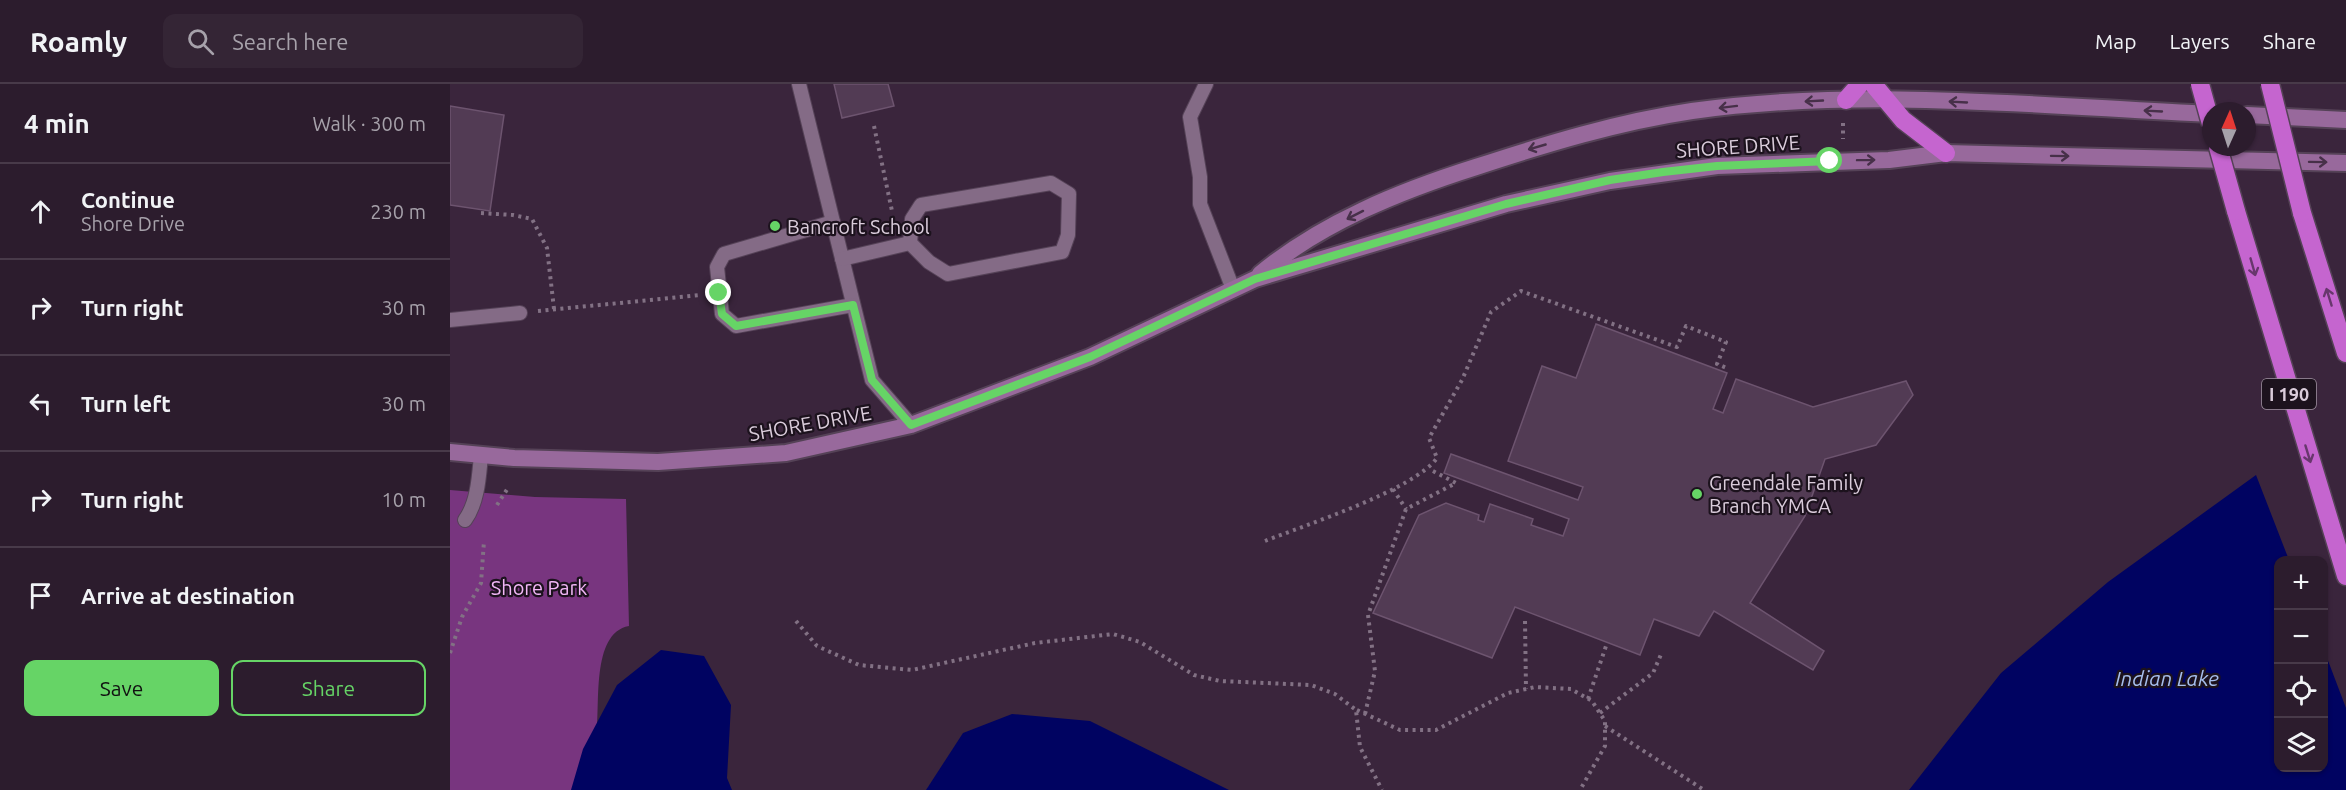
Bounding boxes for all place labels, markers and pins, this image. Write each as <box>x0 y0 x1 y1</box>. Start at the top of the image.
place label: Bancroft School <box>787 215 930 238</box>
marker: Bancroft School <box>768 219 782 233</box>
place label: Greendale Family Branch YMCA <box>1709 471 1864 517</box>
marker: Greendale Family Branch YMCA <box>1690 487 1704 501</box>

